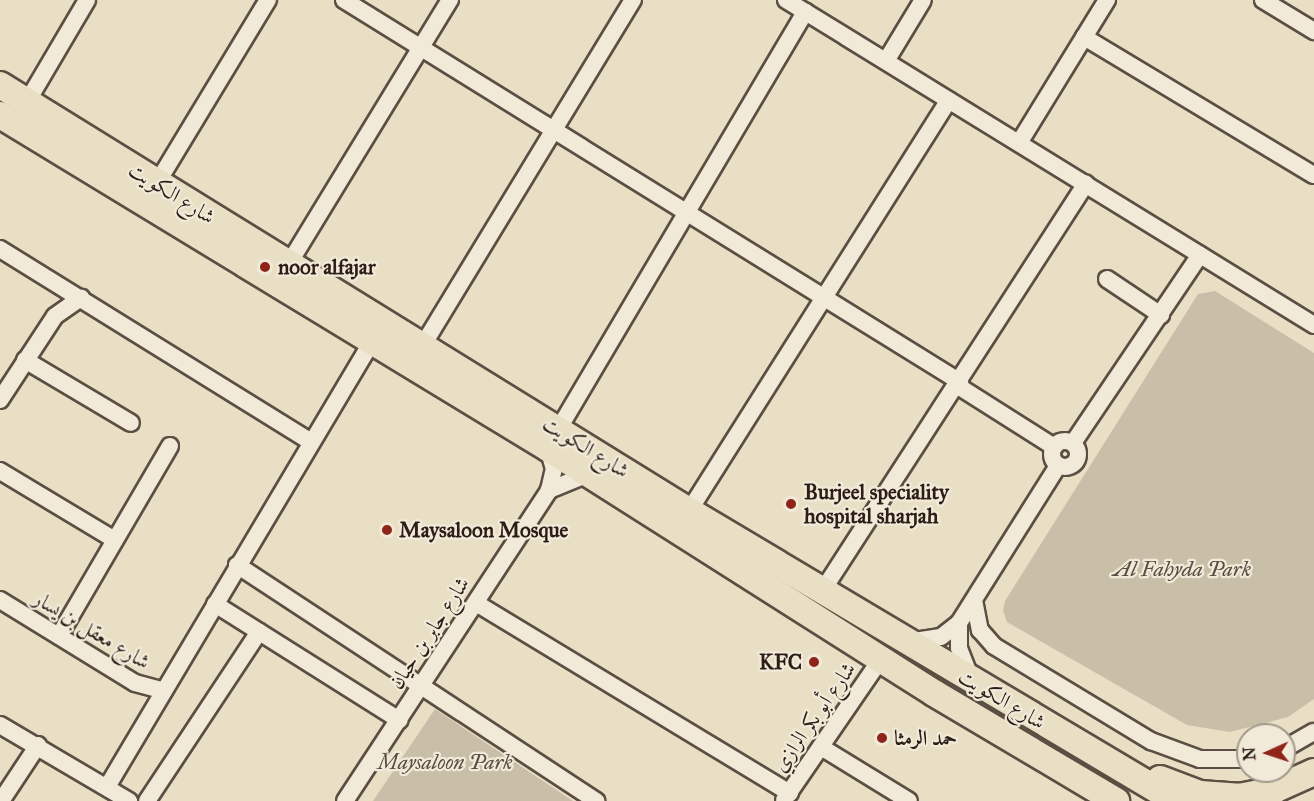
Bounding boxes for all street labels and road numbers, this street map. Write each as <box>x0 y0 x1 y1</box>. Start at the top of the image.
street label: شارع الكويت <box>124 157 220 229</box>
street label: شارع الكويت <box>538 411 634 483</box>
street label: شارع جابر بن حيان <box>383 572 475 694</box>
street label: شارع معقل بن يسار <box>29 585 155 675</box>
street label: شارع أبو بكر الرازي <box>767 657 861 777</box>
street label: شارع الكويت <box>954 663 1050 735</box>

